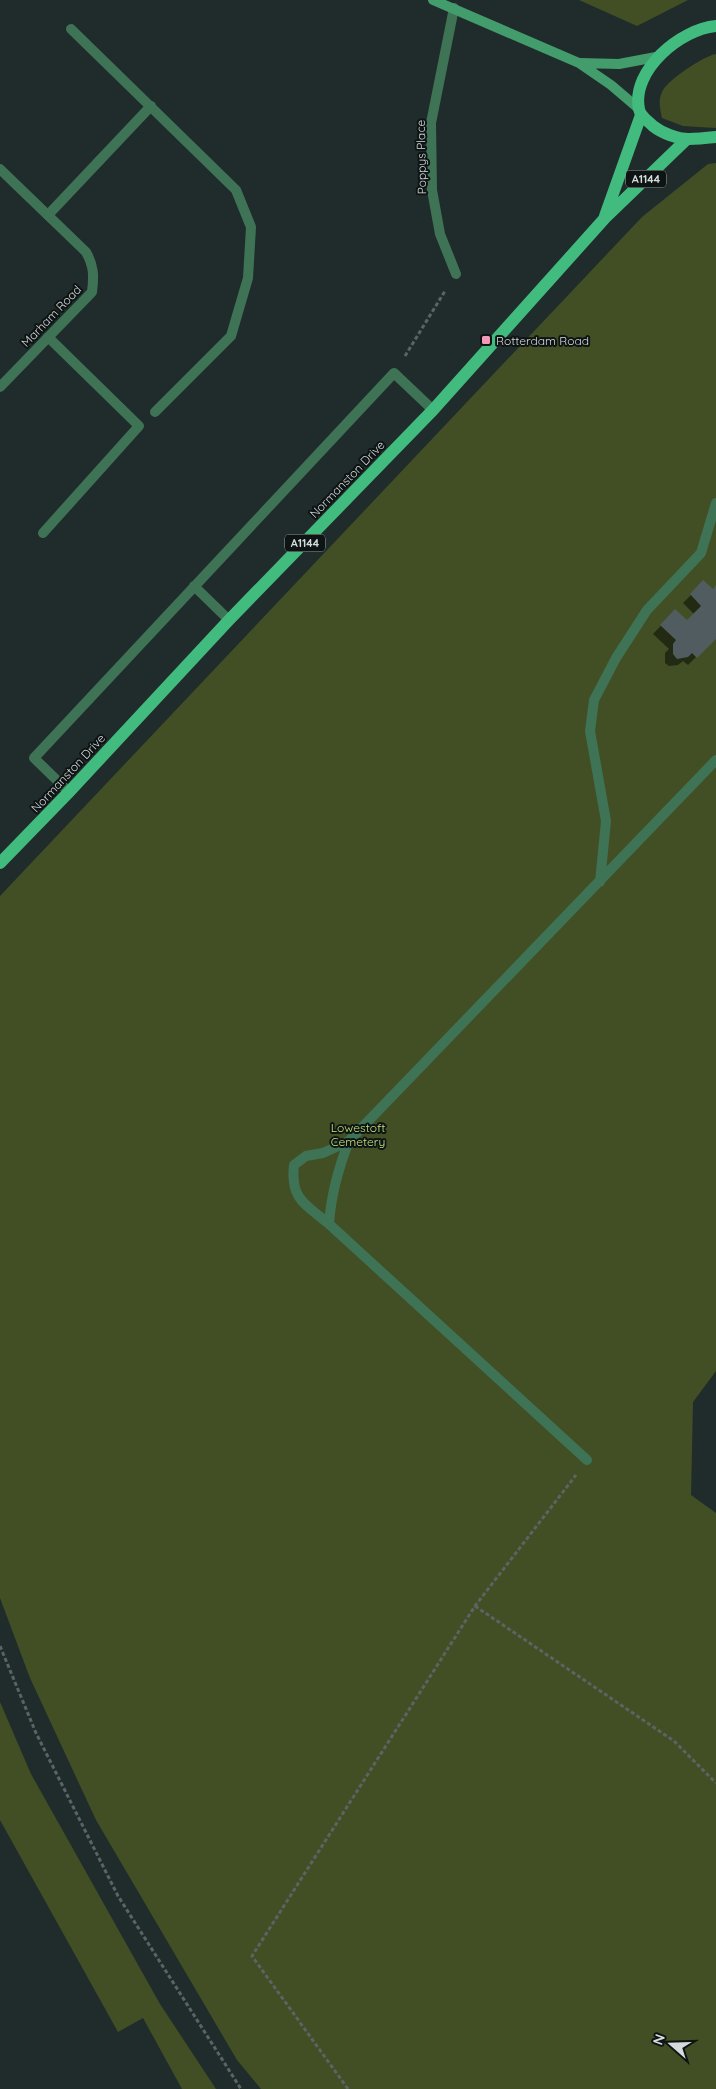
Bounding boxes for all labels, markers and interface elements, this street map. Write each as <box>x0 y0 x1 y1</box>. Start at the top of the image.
street label: Poppys Place <box>413 119 429 194</box>
road number: A1144 <box>626 170 666 188</box>
street label: Marham Road <box>18 282 84 350</box>
place label: Rotterdam Road <box>496 333 589 348</box>
marker: Rotterdam Road <box>480 334 492 346</box>
street label: Normanston Drive <box>306 437 388 521</box>
road number: A1144 <box>285 534 325 552</box>
street label: Normanston Drive <box>28 731 108 815</box>
park label: Lowestoft Cemetery <box>331 1120 385 1149</box>
north arrow <box>646 2019 696 2069</box>
text: N <box>649 2032 669 2047</box>

